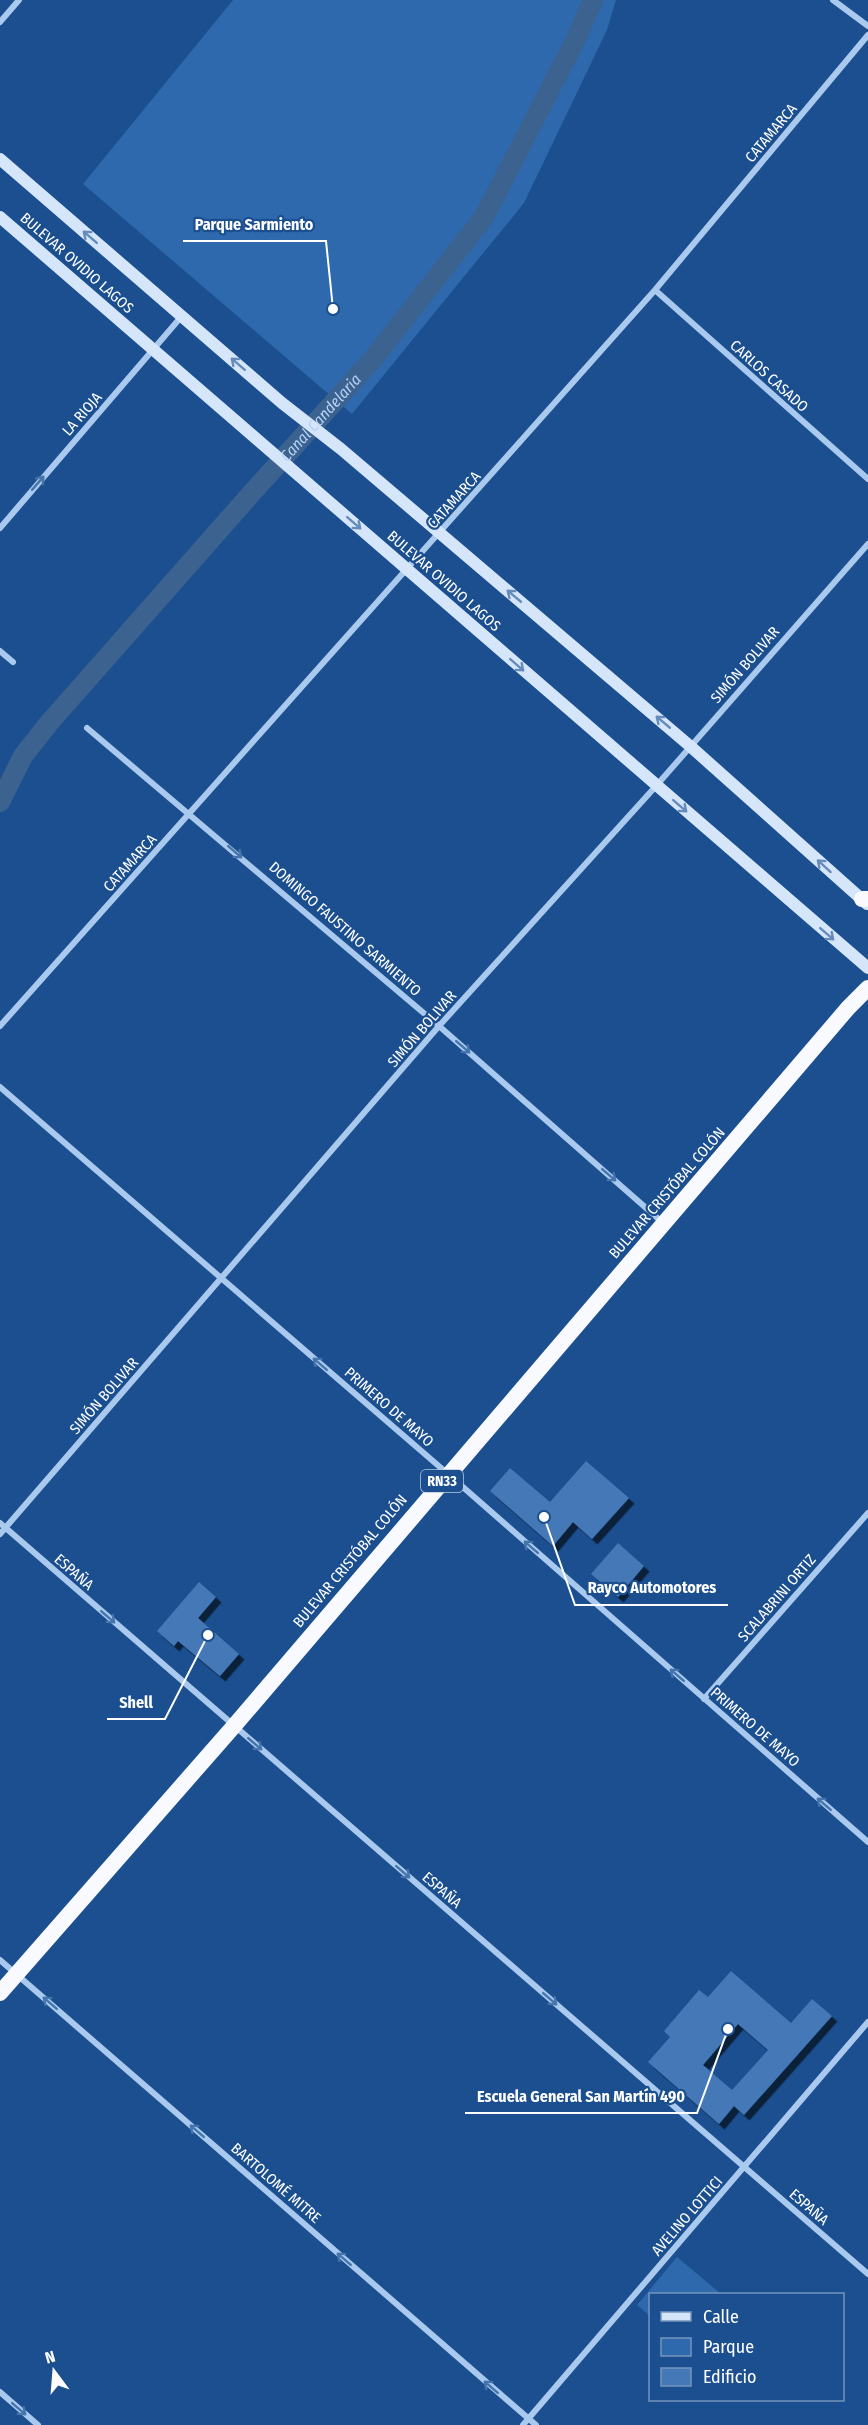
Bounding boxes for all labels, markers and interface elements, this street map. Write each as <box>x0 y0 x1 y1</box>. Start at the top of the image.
street label: CATAMARCA <box>741 100 801 166</box>
callout: Parque Sarmiento <box>183 207 326 241</box>
street label: BULEVAR OVIDIO LAGOS <box>17 209 137 317</box>
text: Parque Sarmiento <box>195 215 314 234</box>
one-way arrow <box>83 230 98 244</box>
street label: CARLOS CASADO <box>726 336 812 416</box>
one-way arrow <box>231 357 246 371</box>
water label: Canal Candelaria <box>276 370 365 465</box>
street label: LA RIOJA <box>58 389 106 439</box>
street label: CATAMARCA <box>424 468 484 532</box>
one-way arrow <box>31 476 45 491</box>
one-way arrow <box>346 516 361 530</box>
street label: BULEVAR OVIDIO LAGOS <box>384 527 504 635</box>
one-way arrow <box>507 589 522 603</box>
street label: SIMÓN BOLIVAR <box>707 623 783 707</box>
one-way arrow <box>509 658 525 671</box>
one-way arrow <box>655 716 671 729</box>
one-way arrow <box>672 799 687 813</box>
street label: CATAMARCA <box>100 831 160 895</box>
one-way arrow <box>227 845 243 858</box>
street label: DOMINGO FAUSTINO SARMIENTO <box>265 858 425 1000</box>
one-way arrow <box>817 859 832 873</box>
one-way arrow <box>819 927 834 941</box>
street label: SIMÓN BOLIVAR <box>384 987 460 1071</box>
one-way arrow <box>455 1040 470 1054</box>
street label: BULEVAR CRISTÓBAL COLÓN <box>605 1124 729 1262</box>
one-way arrow <box>601 1169 617 1182</box>
street label: SIMÓN BOLIVAR <box>66 1354 142 1438</box>
one-way arrow <box>312 1357 328 1370</box>
street label: PRIMERO DE MAYO <box>341 1363 437 1451</box>
road number: RN33 <box>421 1470 463 1492</box>
street label: BULEVAR CRISTÓBAL COLÓN <box>289 1491 411 1631</box>
one-way arrow <box>524 1540 539 1554</box>
street label: ESPAÑA <box>51 1550 97 1594</box>
street label: SCALABRINI ORTIZ <box>734 1551 820 1645</box>
callout: Rayco Automotores <box>575 1571 728 1605</box>
text: Rayco Automotores <box>588 1578 716 1597</box>
one-way arrow <box>100 1610 116 1623</box>
one-way arrow <box>670 1668 685 1682</box>
street label: PRIMERO DE MAYO <box>707 1683 803 1771</box>
callout: Shell <box>107 1685 165 1719</box>
text: Shell <box>119 1693 153 1712</box>
one-way arrow <box>247 1737 262 1751</box>
one-way arrow <box>817 1797 832 1811</box>
one-way arrow <box>395 1865 410 1879</box>
street label: ESPAÑA <box>419 1868 465 1912</box>
one-way arrow <box>542 1992 557 2006</box>
one-way arrow <box>43 1996 58 2010</box>
callout: Escuela General San Martín 490 <box>465 2079 697 2113</box>
text: Escuela General San Martín 490 <box>477 2087 685 2106</box>
one-way arrow <box>190 2124 205 2138</box>
street label: BARTOLOMÉ MITRE <box>227 2139 325 2227</box>
street label: AVELINO LOTTICI <box>648 2173 726 2259</box>
street label: ESPAÑA <box>786 2185 832 2229</box>
one-way arrow <box>337 2252 352 2266</box>
legend <box>649 2293 844 2401</box>
text: Calle <box>703 2306 739 2328</box>
text: Parque <box>703 2336 754 2358</box>
north arrow <box>24 2341 84 2401</box>
text: N <box>43 2347 57 2368</box>
text: Edificio <box>703 2366 756 2388</box>
one-way arrow <box>484 2380 499 2394</box>
one-way arrow <box>11 2402 26 2416</box>

